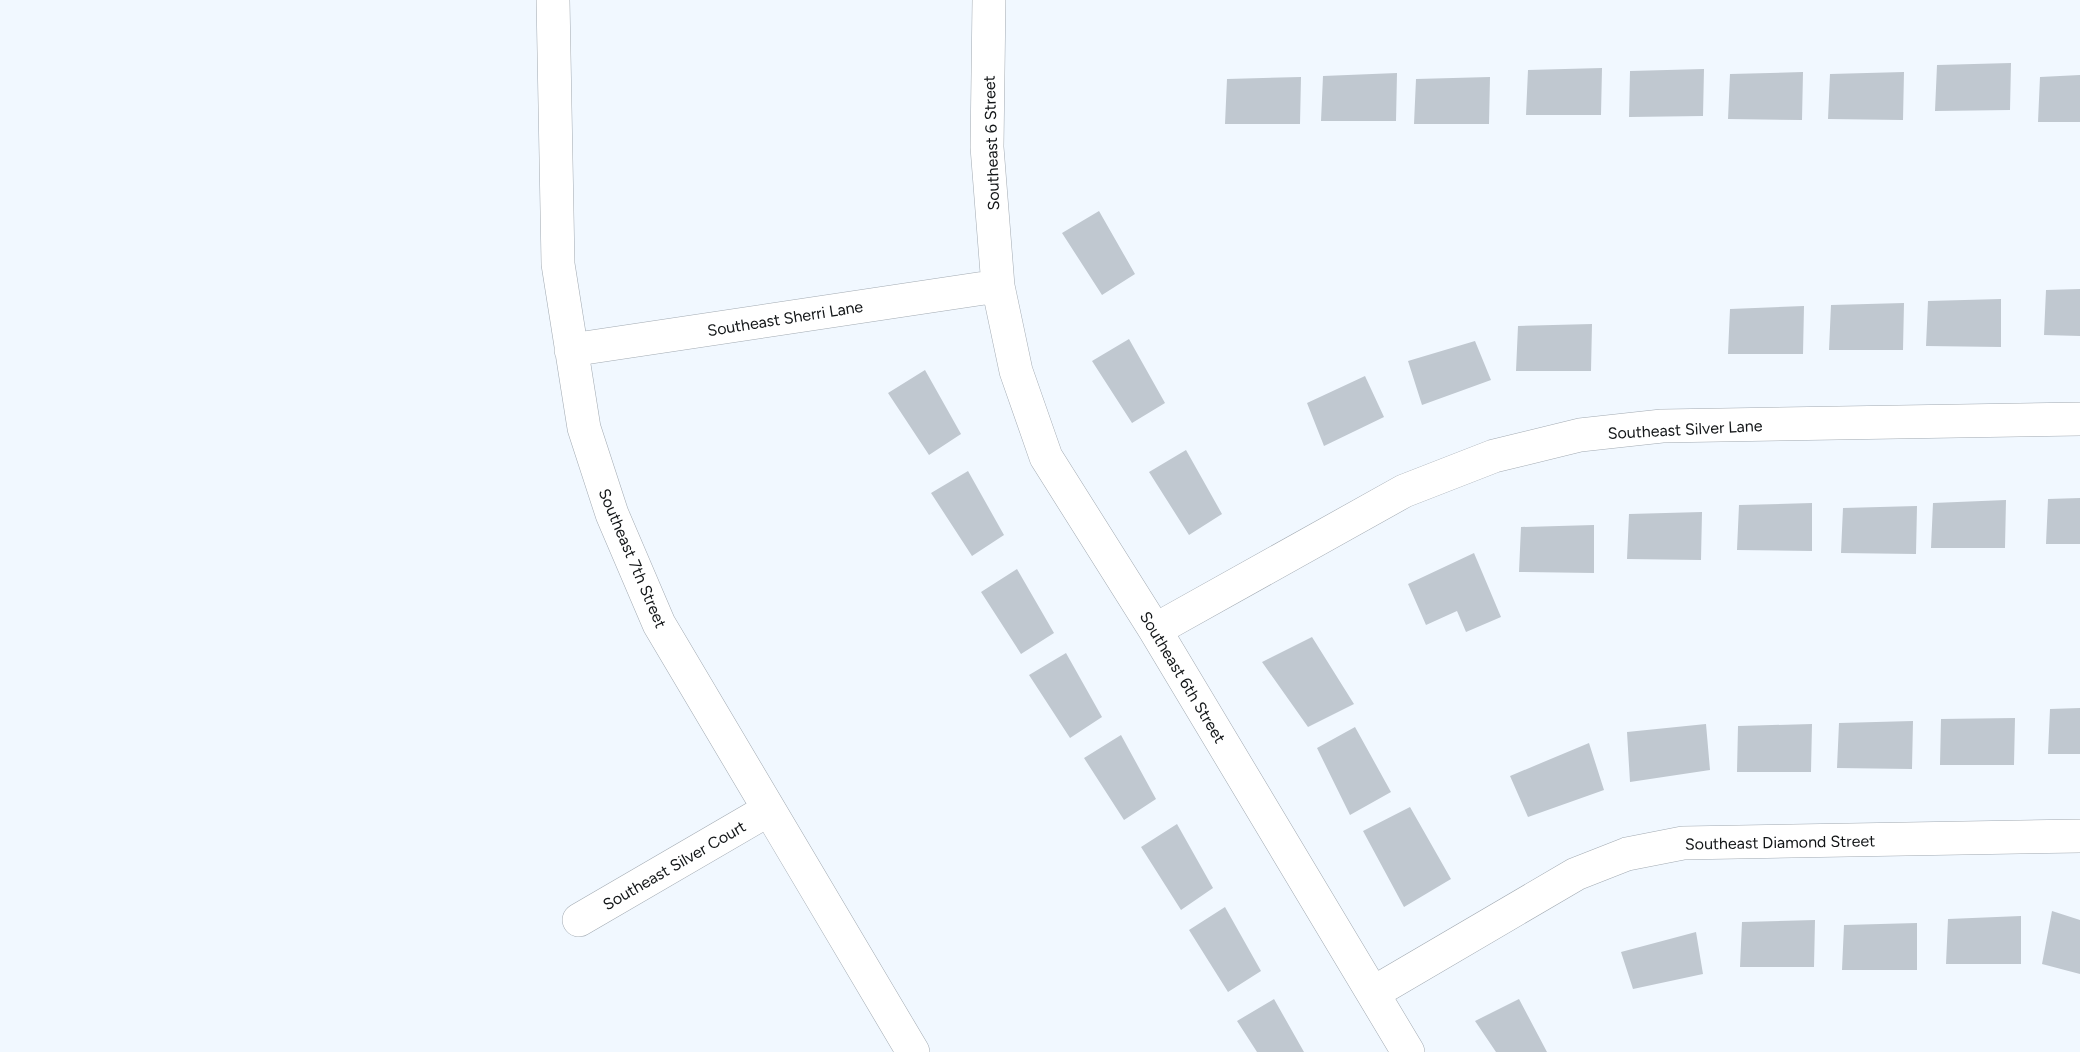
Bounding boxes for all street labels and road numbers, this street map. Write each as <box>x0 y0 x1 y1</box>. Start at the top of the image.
street label: Southeast 6 Street <box>980 75 1003 211</box>
street label: Southeast Sherri Lane <box>706 297 865 340</box>
street label: Southeast Silver Lane <box>1607 416 1763 443</box>
street label: Southeast 7th Street <box>595 486 671 631</box>
street label: Southeast 6th Street <box>1136 608 1229 747</box>
street label: Southeast Silver Court <box>599 817 749 914</box>
street label: Southeast Diamond Street <box>1685 831 1875 854</box>

